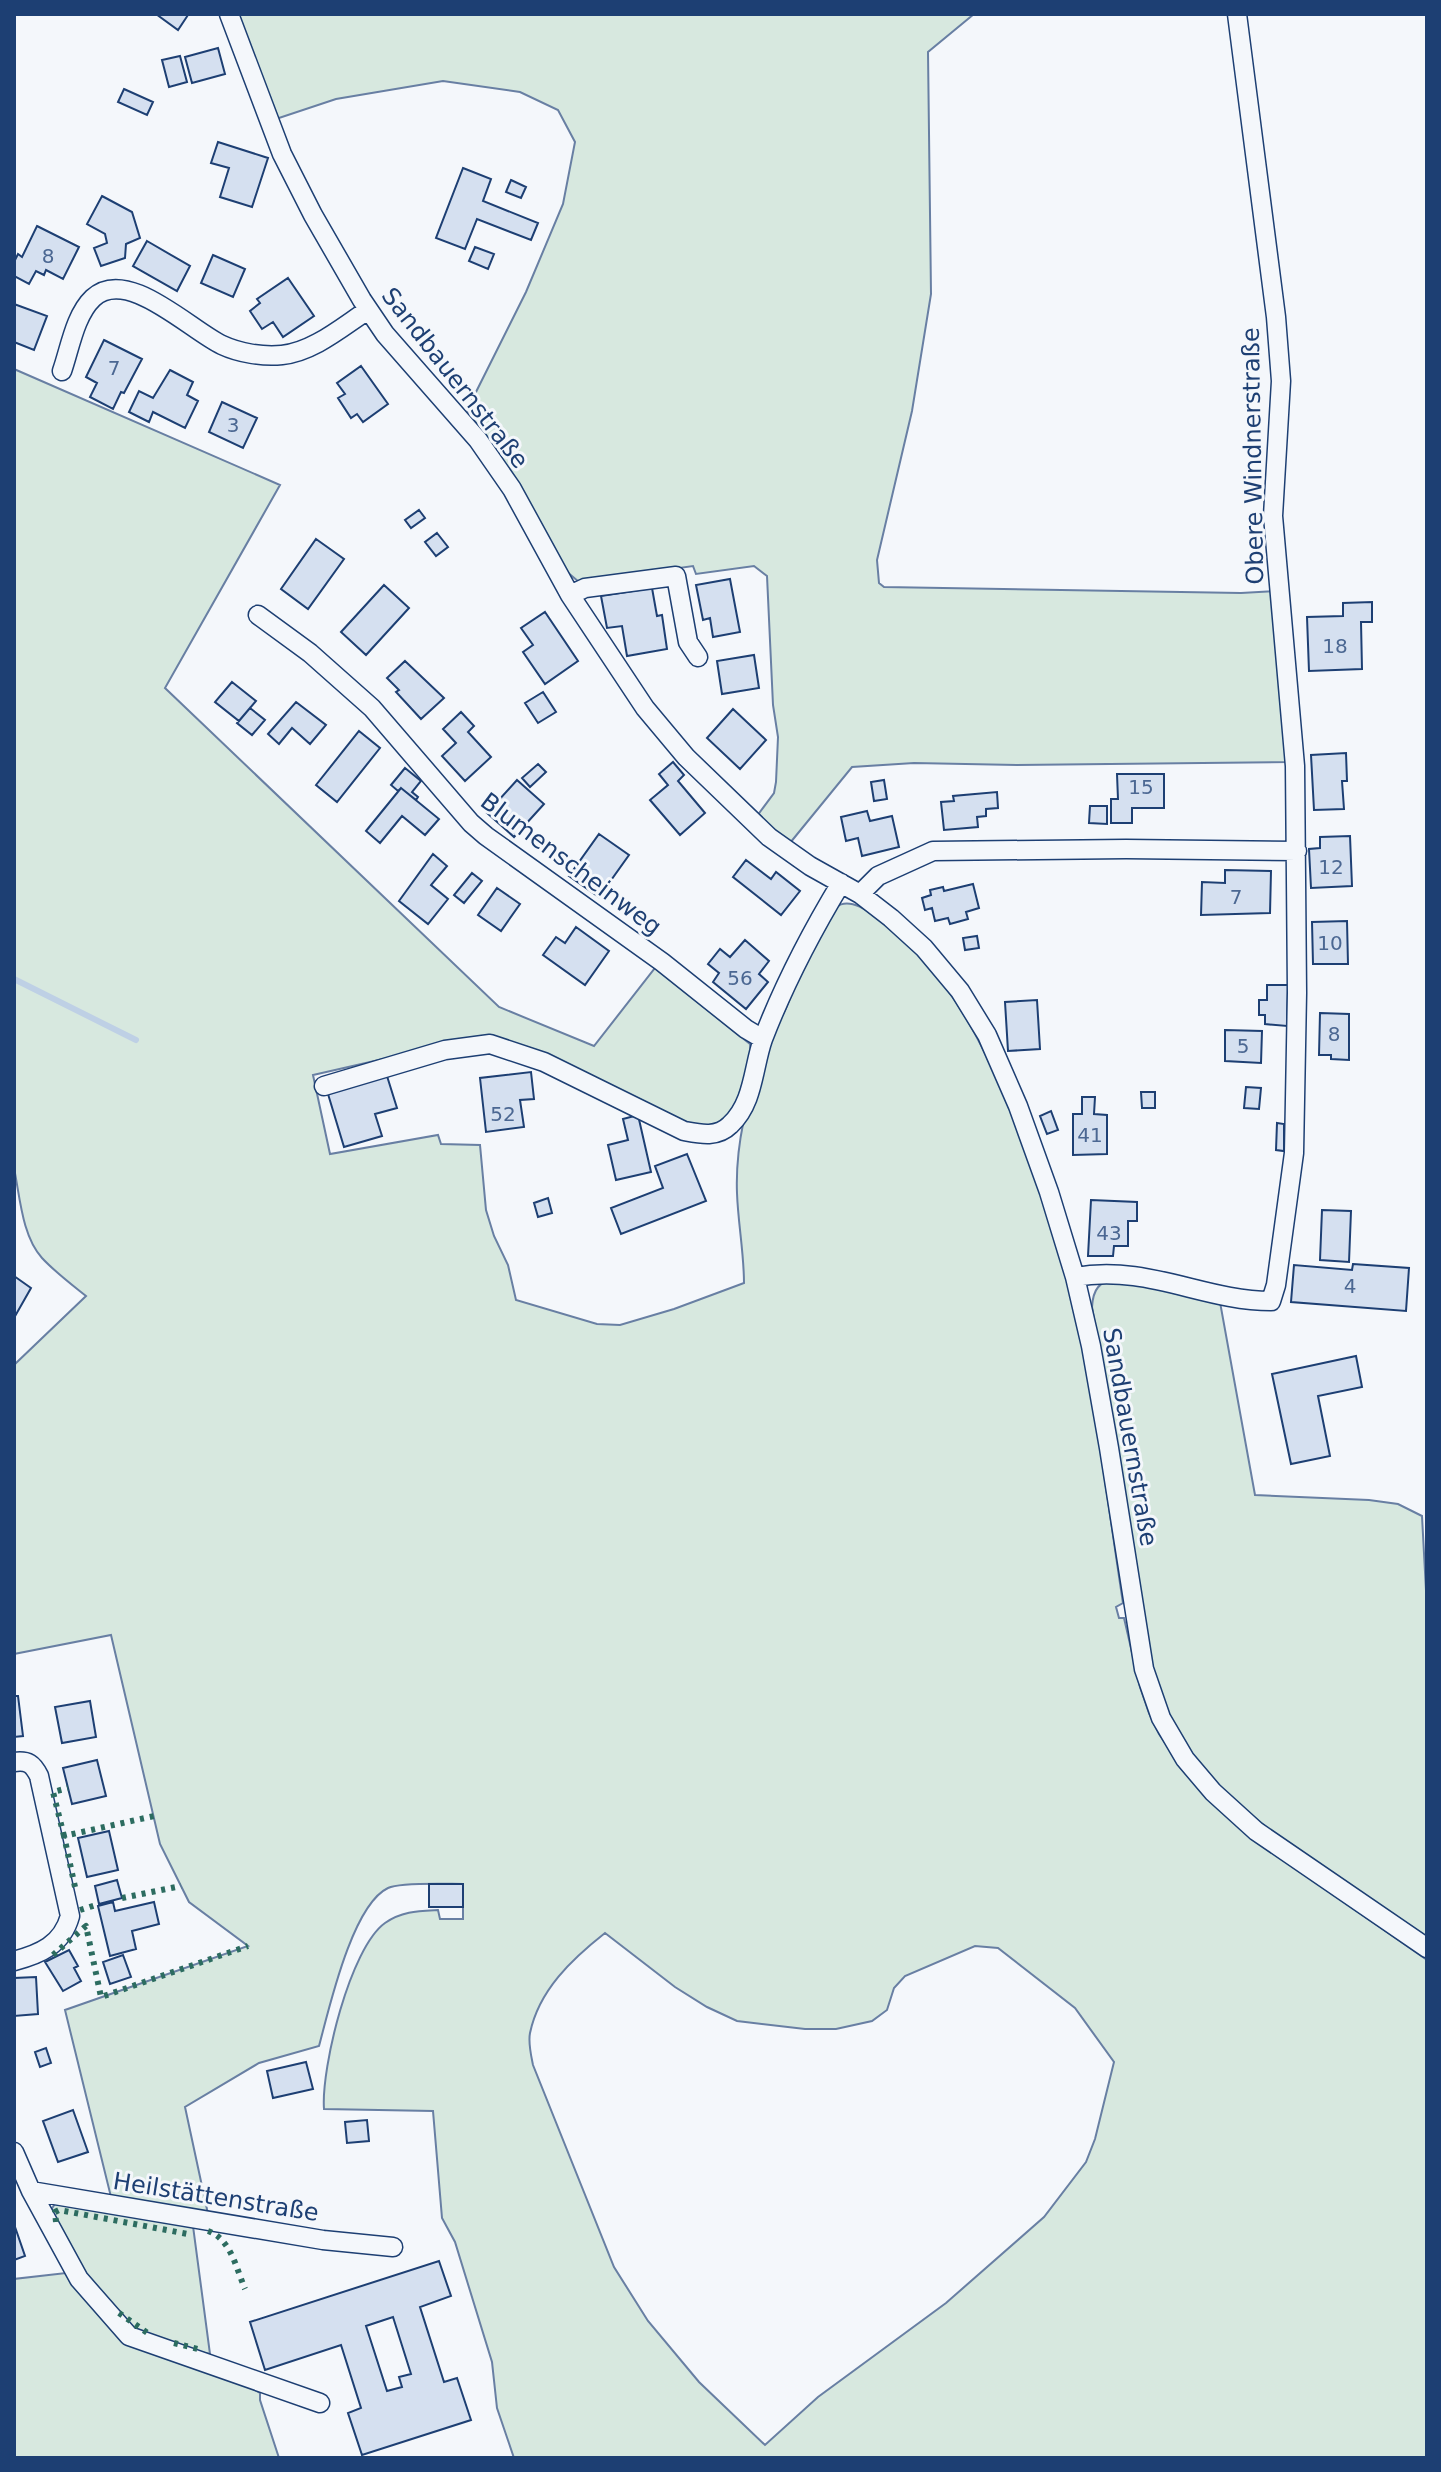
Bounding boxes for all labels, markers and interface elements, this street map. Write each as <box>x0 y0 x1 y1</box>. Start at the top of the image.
house number: 8 <box>42 244 54 268</box>
street label: Sandbauernstraße <box>376 282 534 474</box>
street label: Obere Windnerstraße <box>1237 327 1269 585</box>
house number: 7 <box>108 356 120 380</box>
house number: 3 <box>227 413 239 437</box>
house number: 18 <box>1322 634 1348 658</box>
house number: 15 <box>1128 775 1154 799</box>
street label: Blumenscheinweg <box>475 787 667 941</box>
house number: 12 <box>1318 855 1344 879</box>
house number: 7 <box>1230 885 1242 909</box>
house number: 10 <box>1317 931 1343 955</box>
house number: 56 <box>727 966 753 990</box>
house number: 8 <box>1328 1022 1340 1046</box>
house number: 5 <box>1237 1034 1249 1058</box>
house number: 52 <box>490 1102 516 1126</box>
house number: 41 <box>1077 1123 1103 1147</box>
house number: 43 <box>1096 1221 1122 1245</box>
house number: 4 <box>1344 1274 1356 1298</box>
street label: Sandbauernstraße <box>1097 1326 1163 1548</box>
street label: Heilstättenstraße <box>111 2167 321 2227</box>

